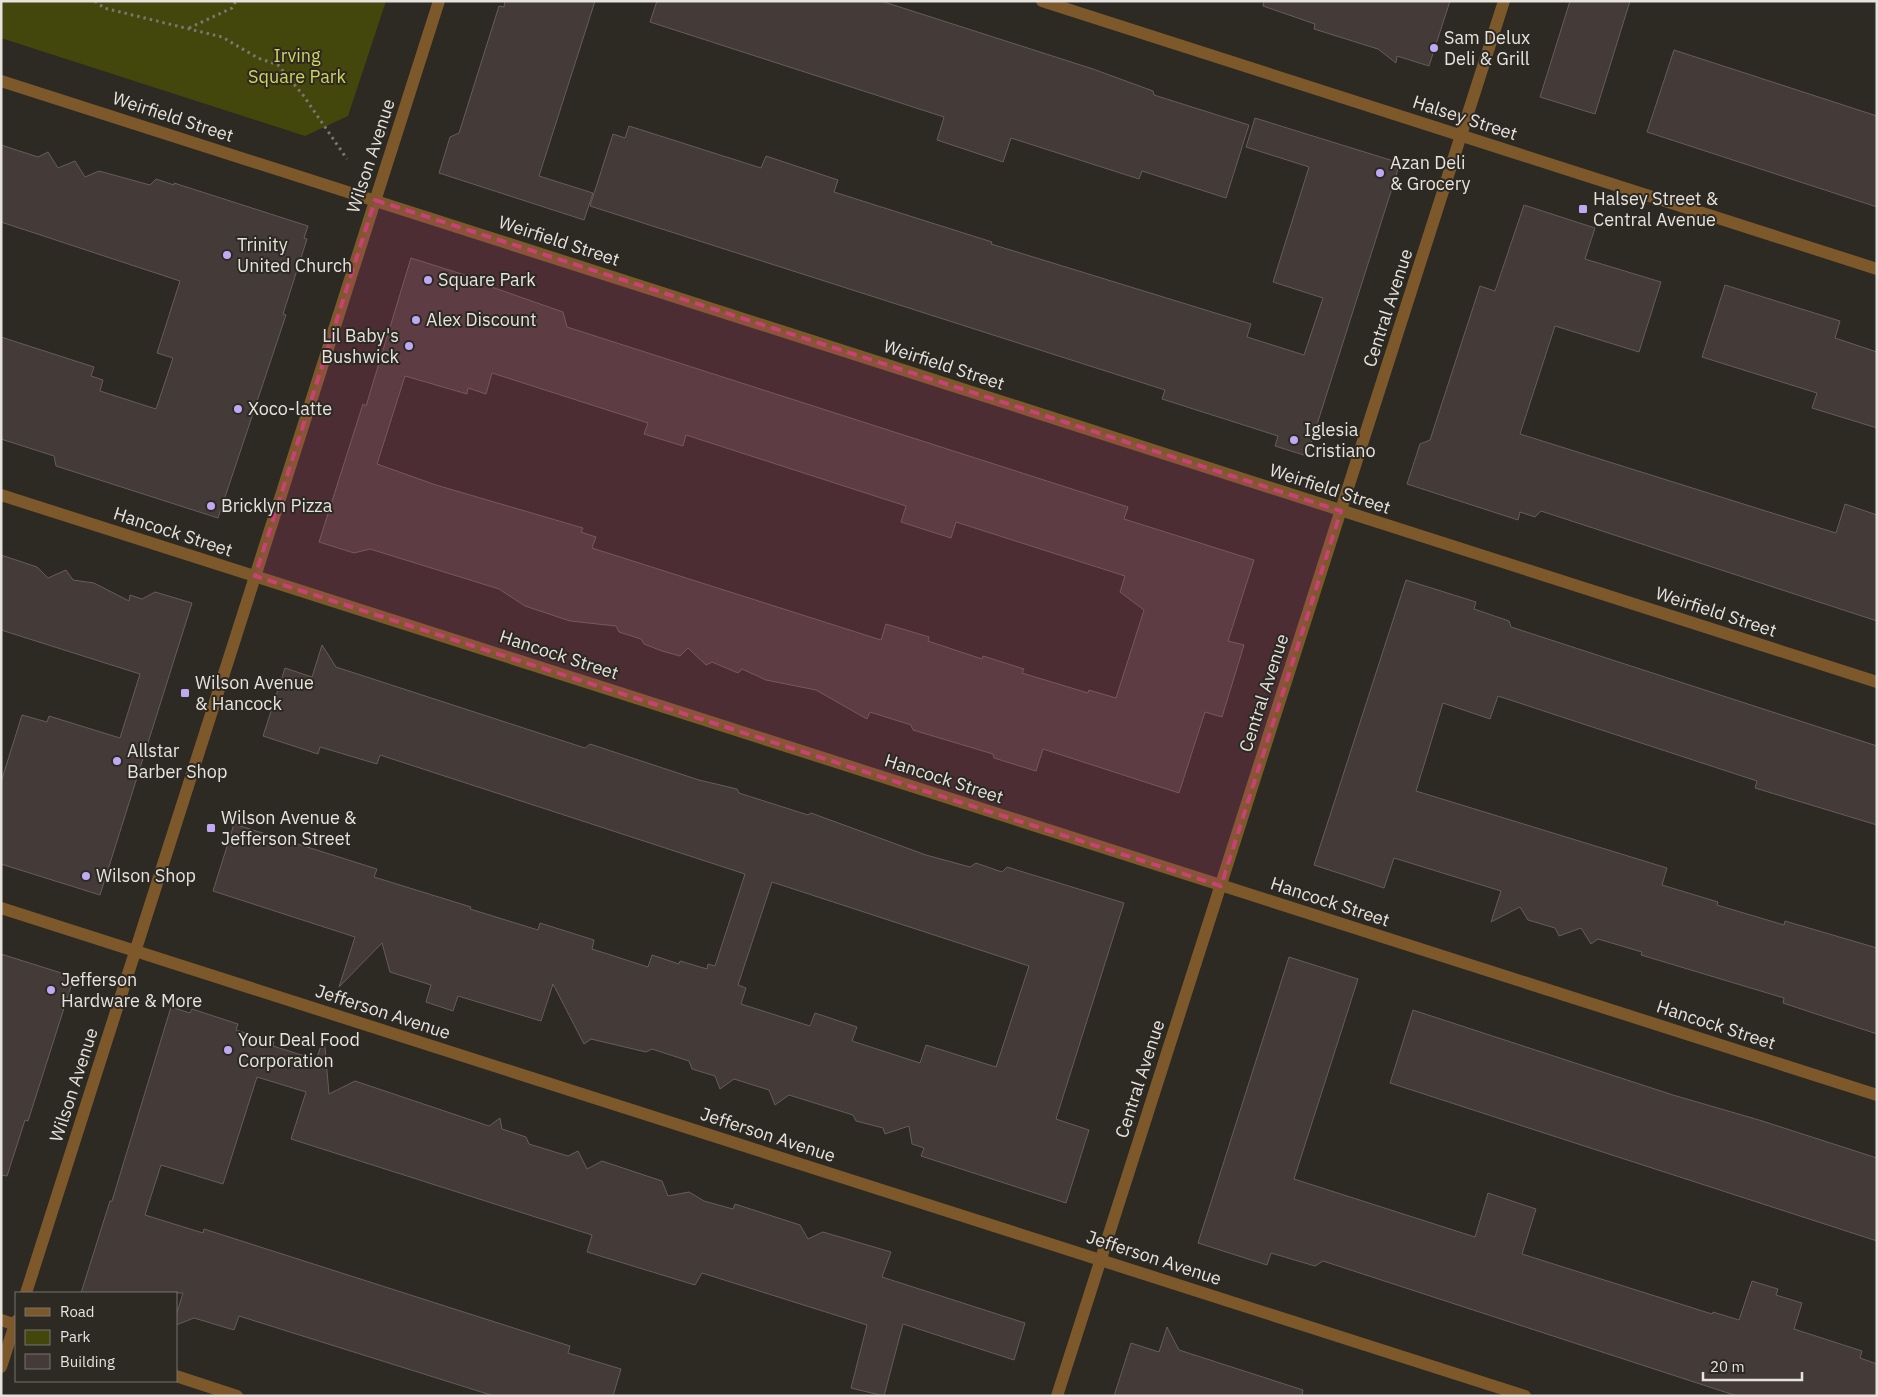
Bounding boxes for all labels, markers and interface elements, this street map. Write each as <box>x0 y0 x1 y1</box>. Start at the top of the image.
place label: Sam Delux Deli & Grill <box>1444 26 1530 70</box>
marker: Sam Delux Deli & Grill <box>1428 42 1440 54</box>
park label: Irving Square Park <box>248 44 346 88</box>
street label: Weirfield Street <box>110 86 237 147</box>
street label: Halsey Street <box>1410 90 1520 145</box>
street label: Wilson Avenue <box>341 96 400 216</box>
place label: Azan Deli & Grocery <box>1390 151 1470 195</box>
marker: Azan Deli & Grocery <box>1374 167 1386 179</box>
place label: Halsey Street & Central Avenue <box>1593 187 1719 231</box>
marker: Halsey Street & Central Avenue <box>1577 203 1589 215</box>
street label: Weirfield Street <box>496 210 623 271</box>
place label: Trinity United Church <box>237 233 352 277</box>
street label: Central Avenue <box>1358 246 1418 370</box>
marker: Trinity United Church <box>221 249 233 261</box>
place label: Square Park <box>438 268 536 291</box>
marker: Square Park <box>422 274 434 286</box>
place label: Alex Discount <box>426 308 537 331</box>
marker: Alex Discount <box>410 314 422 326</box>
place label: Lil Baby's Bushwick <box>321 324 400 368</box>
street label: Weirfield Street <box>881 334 1008 395</box>
marker: Lil Baby's Bushwick <box>403 340 415 352</box>
place label: Xoco-latte <box>248 397 332 420</box>
marker: Xoco-latte <box>232 403 244 415</box>
place label: Iglesia Cristiano <box>1304 418 1376 462</box>
marker: Iglesia Cristiano <box>1288 434 1300 446</box>
street label: Weirfield Street <box>1267 458 1394 519</box>
place label: Bricklyn Pizza <box>221 494 333 517</box>
marker: Bricklyn Pizza <box>205 500 217 512</box>
street label: Hancock Street <box>111 501 236 562</box>
street label: Weirfield Street <box>1653 581 1780 642</box>
street label: Hancock Street <box>497 624 622 685</box>
street label: Central Avenue <box>1234 631 1294 755</box>
place label: Wilson Avenue & Hancock <box>195 671 314 715</box>
marker: Wilson Avenue & Hancock <box>179 687 191 699</box>
place label: Allstar Barber Shop <box>127 739 227 783</box>
street label: Hancock Street <box>882 748 1007 809</box>
marker: Allstar Barber Shop <box>111 755 123 767</box>
place label: Wilson Avenue & Jefferson Street <box>221 806 357 850</box>
marker: Wilson Avenue & Jefferson Street <box>205 822 217 834</box>
place label: Wilson Shop <box>96 864 196 887</box>
marker: Wilson Shop <box>80 870 92 882</box>
street label: Hancock Street <box>1268 871 1393 932</box>
place label: Jefferson Hardware & More <box>61 968 202 1012</box>
street label: Jefferson Avenue <box>313 979 454 1044</box>
marker: Jefferson Hardware & More <box>45 984 57 996</box>
street label: Hancock Street <box>1654 994 1779 1055</box>
street label: Central Avenue <box>1110 1017 1170 1141</box>
street label: Wilson Avenue <box>44 1025 103 1145</box>
place label: Your Deal Food Corporation <box>238 1028 360 1072</box>
marker: Your Deal Food Corporation <box>222 1044 234 1056</box>
street label: Jefferson Avenue <box>698 1102 839 1167</box>
street label: Jefferson Avenue <box>1084 1225 1225 1290</box>
legend <box>15 1292 178 1382</box>
text: Road <box>60 1302 95 1321</box>
text: Park <box>60 1327 90 1346</box>
scale bar <box>1703 1350 1802 1382</box>
text: Building <box>60 1352 115 1371</box>
text: 20 m <box>1710 1357 1745 1376</box>

